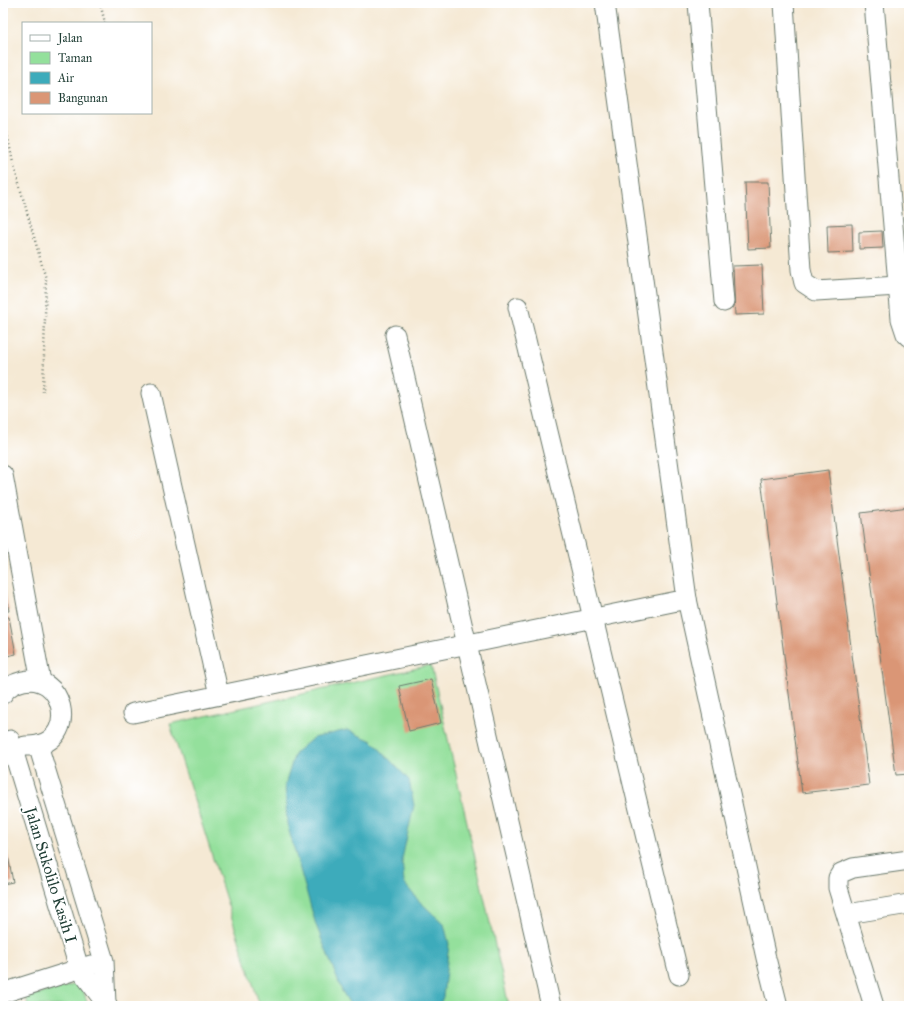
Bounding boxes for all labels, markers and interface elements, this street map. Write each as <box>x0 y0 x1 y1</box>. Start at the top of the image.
legend <box>22 22 152 114</box>
text: Jalan <box>56 31 83 46</box>
text: Taman <box>58 51 93 65</box>
text: Air <box>57 71 74 85</box>
text: Bangunan <box>58 91 108 106</box>
street label: Jalan Sukolilo Kasih I <box>20 803 81 946</box>

